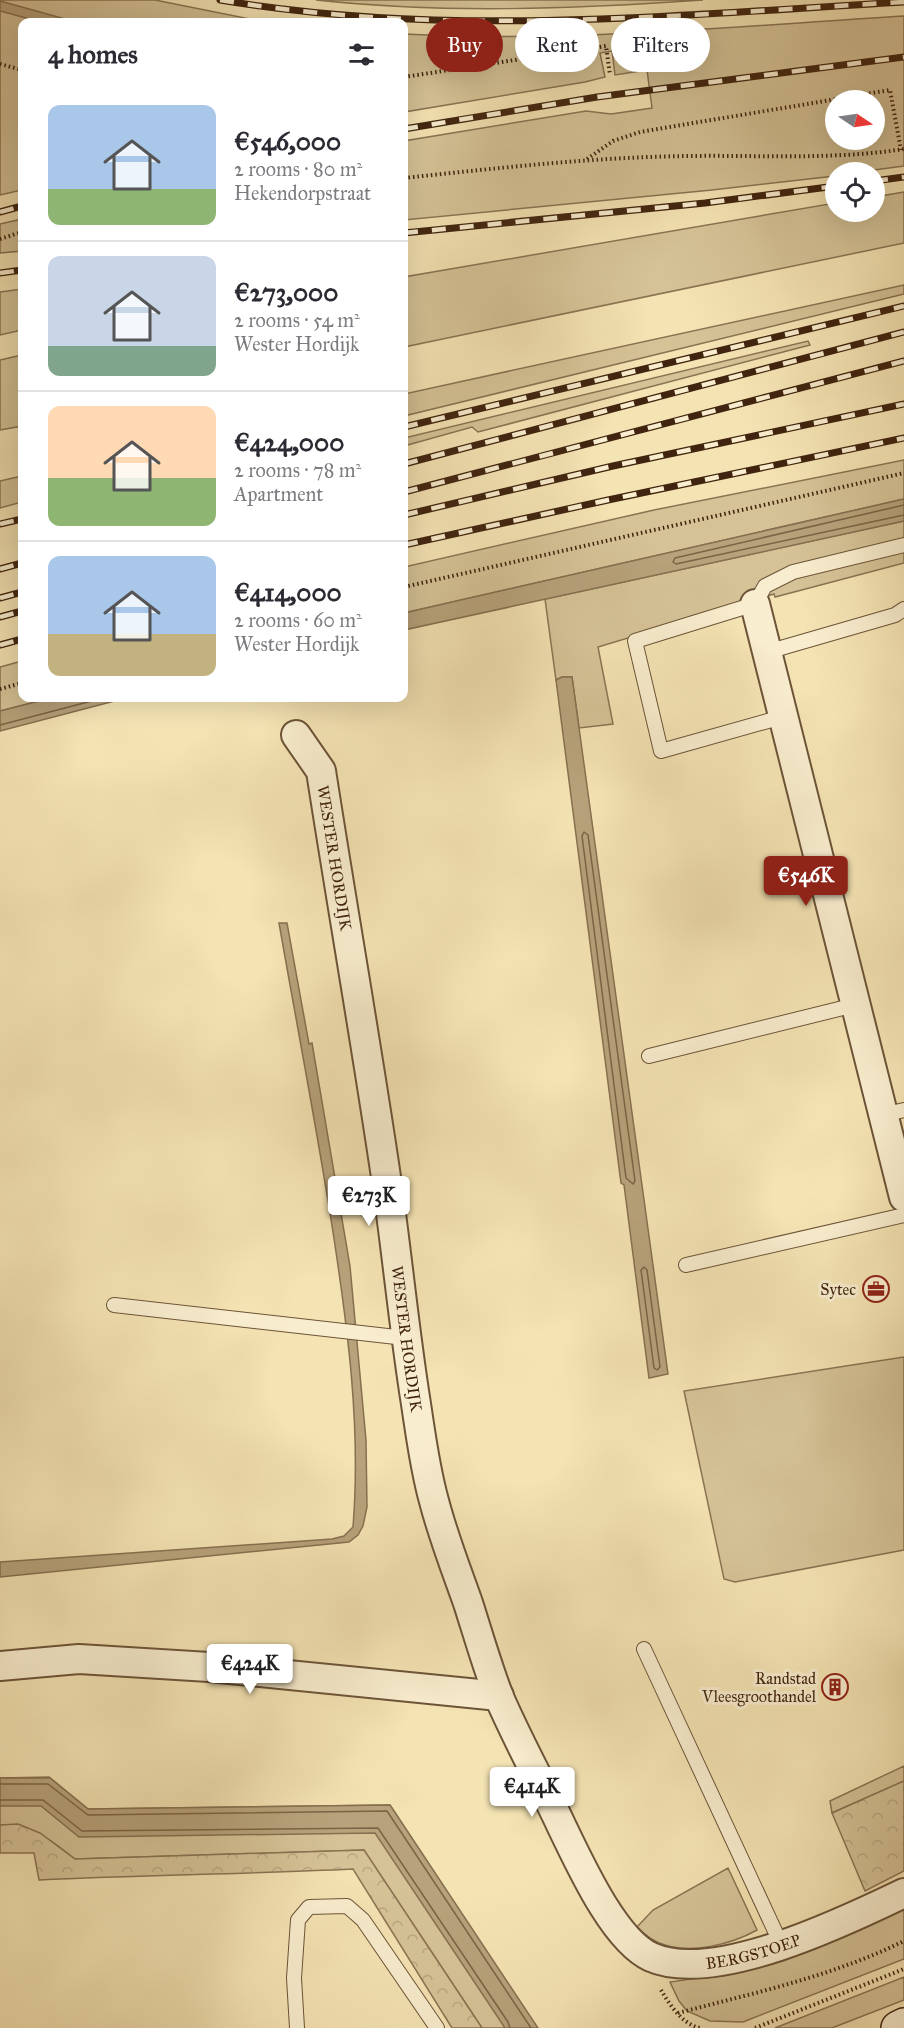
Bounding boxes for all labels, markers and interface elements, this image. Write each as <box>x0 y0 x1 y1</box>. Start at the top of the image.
chip: Buy <box>426 18 503 72</box>
chip: Rent <box>515 18 599 72</box>
chip: Filters <box>611 18 710 72</box>
text: 4 homes <box>48 38 138 70</box>
icon: filters <box>345 38 378 71</box>
north arrow <box>825 90 885 150</box>
map controls <box>825 90 885 222</box>
text: €546,000 <box>234 125 341 157</box>
icon: home <box>96 129 168 201</box>
text: 2 rooms · 80 m² <box>234 157 362 181</box>
button: locate <box>825 162 885 222</box>
text: Hekendorpstraat <box>234 181 371 205</box>
text: €273,000 <box>234 276 338 308</box>
icon: home <box>96 280 168 352</box>
text: 2 rooms · 54 m² <box>234 308 360 332</box>
text: Wester Hordijk <box>234 332 359 356</box>
text: €424,000 <box>234 426 344 458</box>
icon: home <box>96 430 168 502</box>
text: 2 rooms · 78 m² <box>234 458 361 482</box>
text: Apartment <box>234 482 323 506</box>
text: €414,000 <box>234 576 342 608</box>
icon: home <box>96 580 168 652</box>
text: 2 rooms · 60 m² <box>234 608 362 632</box>
text: Wester Hordijk <box>234 632 359 656</box>
street label: WESTER HORDIJK <box>314 784 356 933</box>
pin: €546K <box>764 856 848 907</box>
text: €546K <box>778 863 834 887</box>
pin: €273K <box>327 1176 411 1227</box>
text: €273K <box>342 1183 396 1207</box>
street label: WESTER HORDIJK <box>388 1265 427 1414</box>
office icon: Sytec <box>861 1274 891 1304</box>
place label: Sytec <box>820 1280 856 1299</box>
pin: €424K <box>208 1644 292 1695</box>
text: €424K <box>221 1651 279 1675</box>
place label: Randstad Vleesgroothandel <box>701 1669 817 1707</box>
building icon: Randstad Vleesgroothandel <box>820 1672 850 1702</box>
pin: €414K <box>490 1767 574 1818</box>
text: €414K <box>504 1774 560 1798</box>
street label: BERGSTOEP <box>705 1930 803 1973</box>

